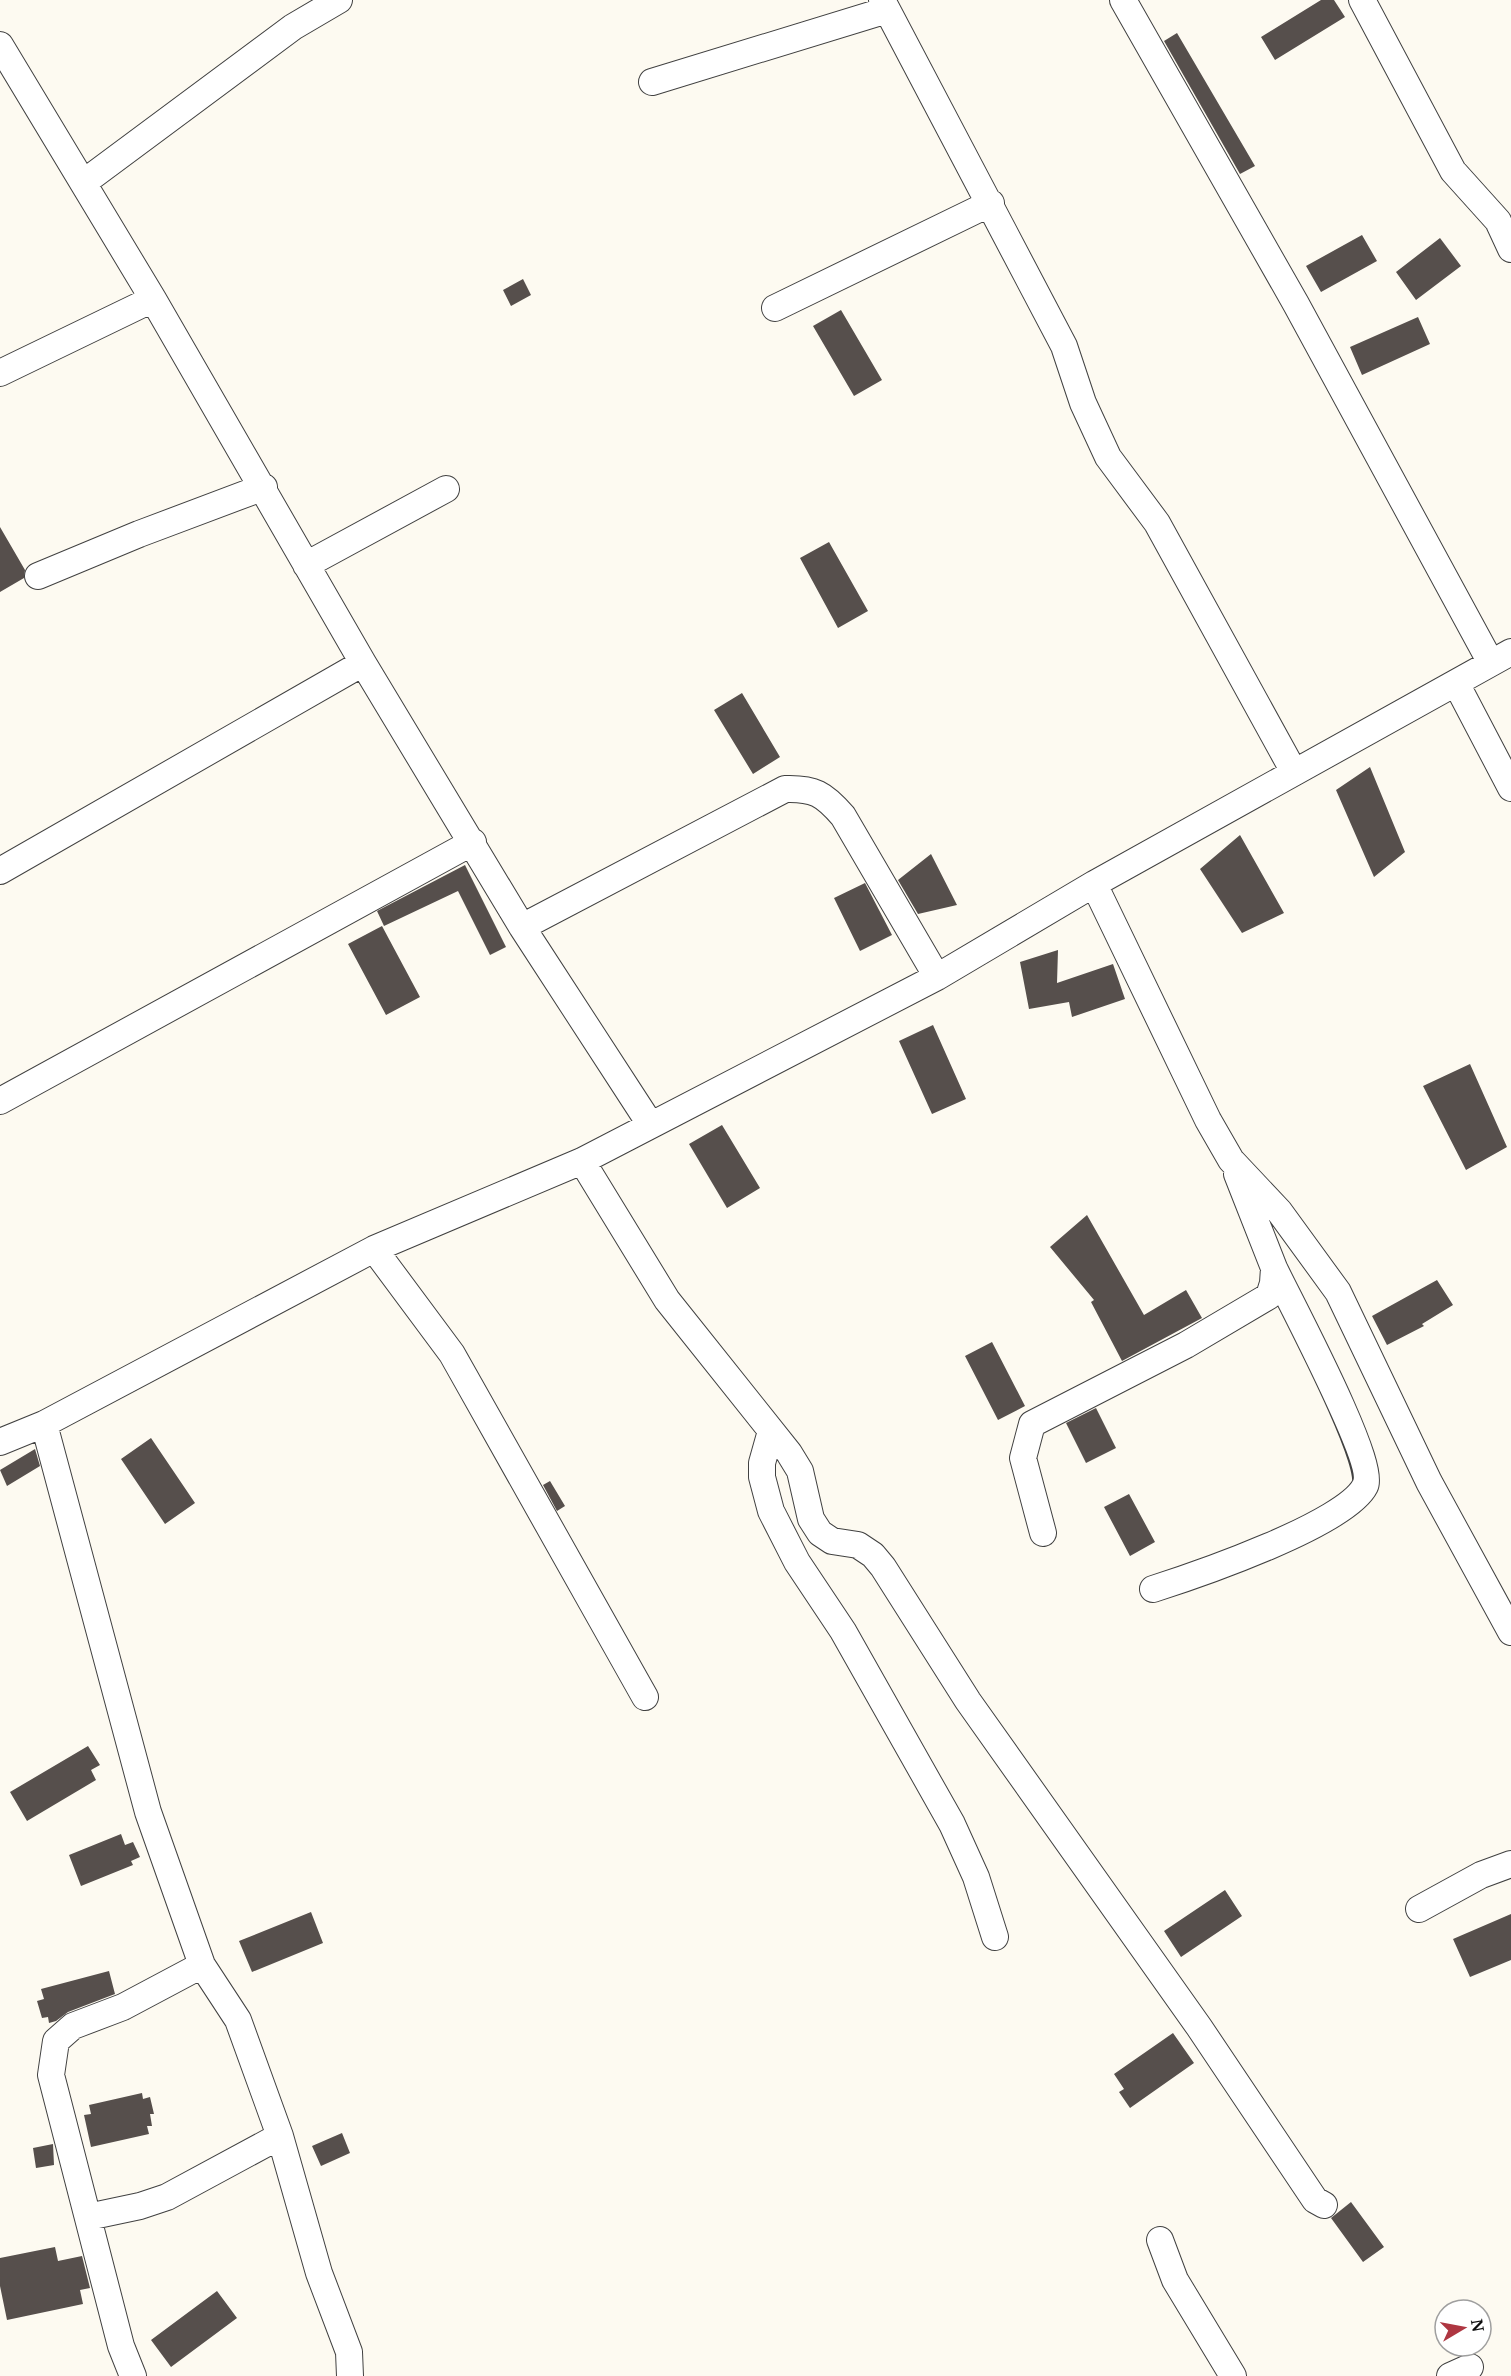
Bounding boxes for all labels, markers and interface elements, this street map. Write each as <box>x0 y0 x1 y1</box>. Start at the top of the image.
north arrow <box>1433 2298 1493 2358</box>
text: N <box>1466 2317 1490 2334</box>

